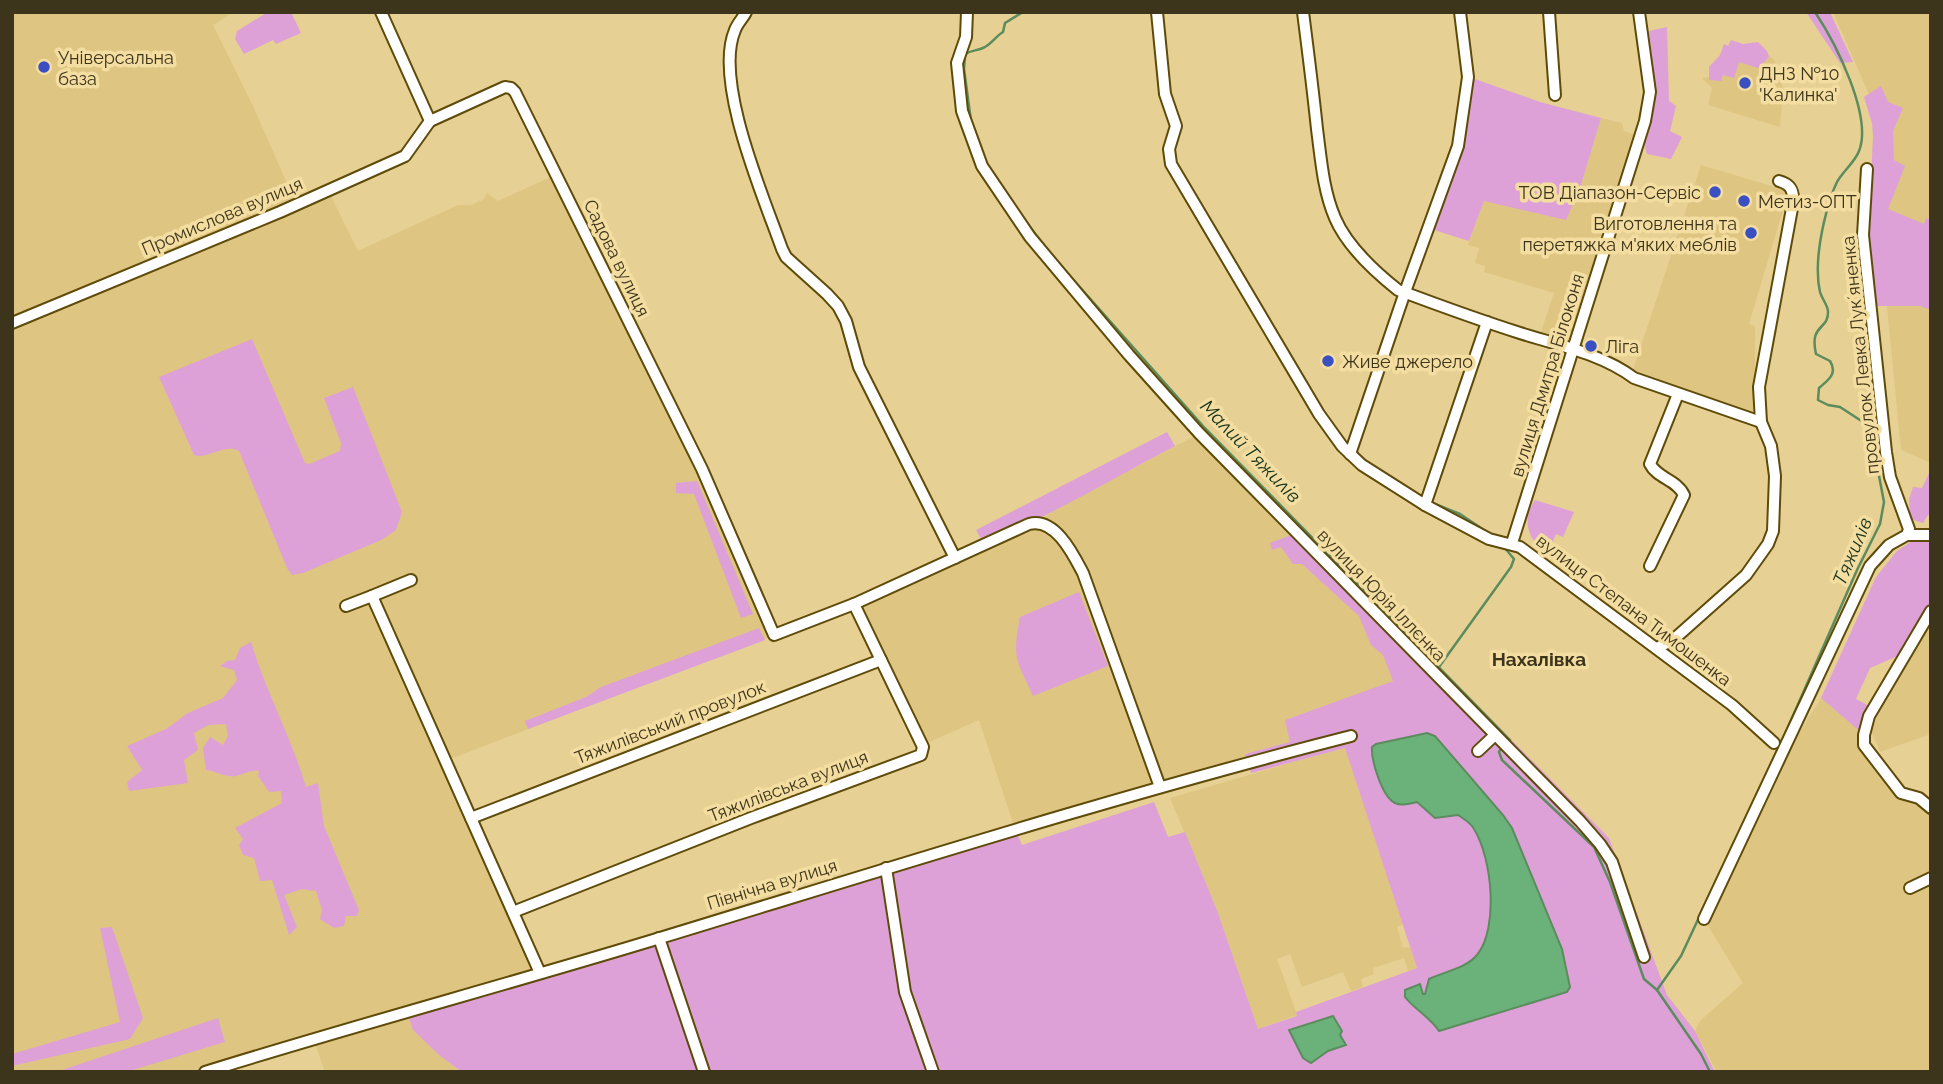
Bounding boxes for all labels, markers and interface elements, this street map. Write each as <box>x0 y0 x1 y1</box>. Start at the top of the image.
place label: Універсальна база <box>58 47 174 89</box>
marker: Універсальна база <box>36 59 52 75</box>
place label: ДНЗ №10 'Калинка' <box>1759 63 1839 105</box>
marker: ДНЗ №10 'Калинка' <box>1737 75 1753 91</box>
street label: Промислова вулиця <box>138 173 306 259</box>
place label: ТОВ Діапазон-Сервіс <box>1519 182 1701 203</box>
marker: ТОВ Діапазон-Сервіс <box>1707 184 1723 200</box>
place label: Метиз-ОПТ <box>1758 191 1857 212</box>
marker: Метиз-ОПТ <box>1736 193 1752 209</box>
street label: Садова вулиця <box>580 196 654 320</box>
place label: Виготовлення та перетяжка м'яких меблів <box>1523 213 1737 255</box>
marker: Виготовлення та перетяжка м'яких меблів <box>1743 225 1759 241</box>
street label: провулок Левка Лукʼяненка <box>1837 235 1883 475</box>
street label: вулиця Дмитра Білоконя <box>1506 271 1588 479</box>
place label: Ліга <box>1605 336 1639 357</box>
marker: Ліга <box>1583 338 1599 354</box>
place label: Живе джерело <box>1342 351 1473 372</box>
marker: Живе джерело <box>1320 353 1336 369</box>
water label: Малий Тяжилів <box>1196 395 1306 507</box>
water label: Тяжилів <box>1828 514 1876 588</box>
street label: вулиця Юрія Іллєнка <box>1313 524 1451 666</box>
street label: вулиця Степана Тимошенка <box>1532 530 1736 690</box>
district label: Нахалівка <box>1492 648 1586 670</box>
street label: Тяжилівський провулок <box>572 676 768 768</box>
street label: Тяжилівська вулиця <box>705 746 871 826</box>
street label: Північна вулиця <box>704 854 840 914</box>

